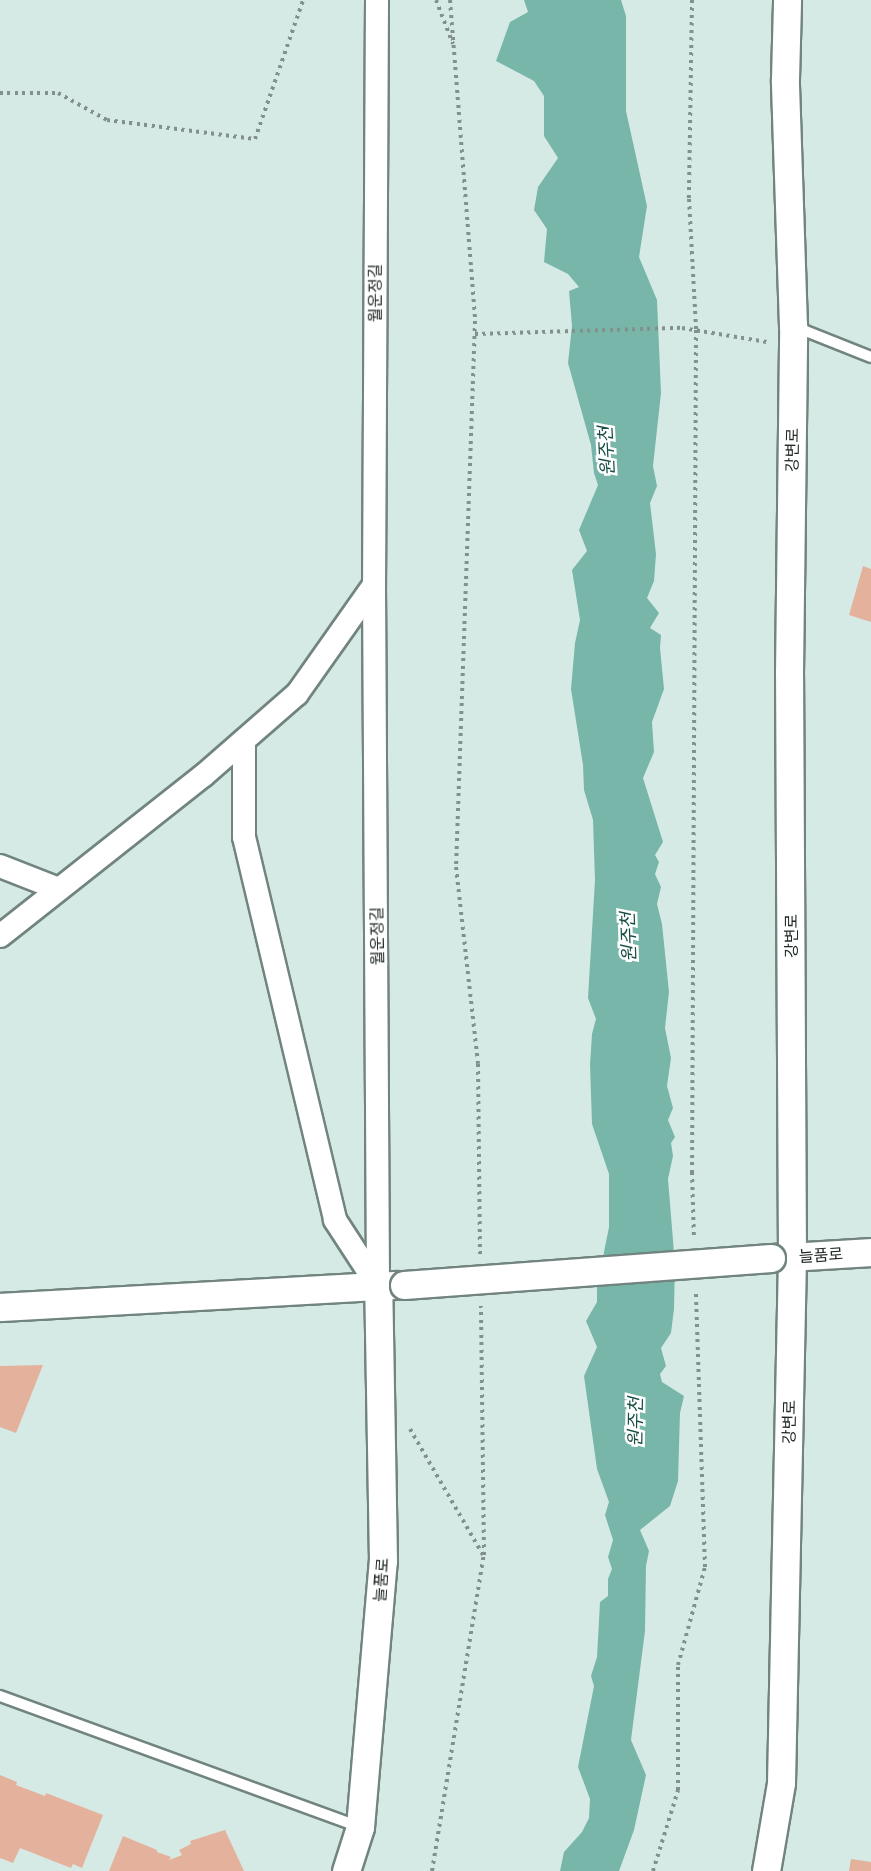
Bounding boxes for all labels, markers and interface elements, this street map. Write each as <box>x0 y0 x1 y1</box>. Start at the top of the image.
street label: 월운정길 <box>365 264 385 322</box>
water label: 원주천 <box>595 426 619 476</box>
street label: 강변로 <box>782 428 802 472</box>
street label: 월운정길 <box>367 906 387 966</box>
water label: 원주천 <box>617 912 641 962</box>
street label: 강변로 <box>781 914 801 958</box>
street label: 늘품로 <box>798 1244 844 1266</box>
water label: 원주천 <box>625 1397 647 1447</box>
street label: 강변로 <box>779 1400 799 1444</box>
street label: 늘품로 <box>370 1557 392 1603</box>

